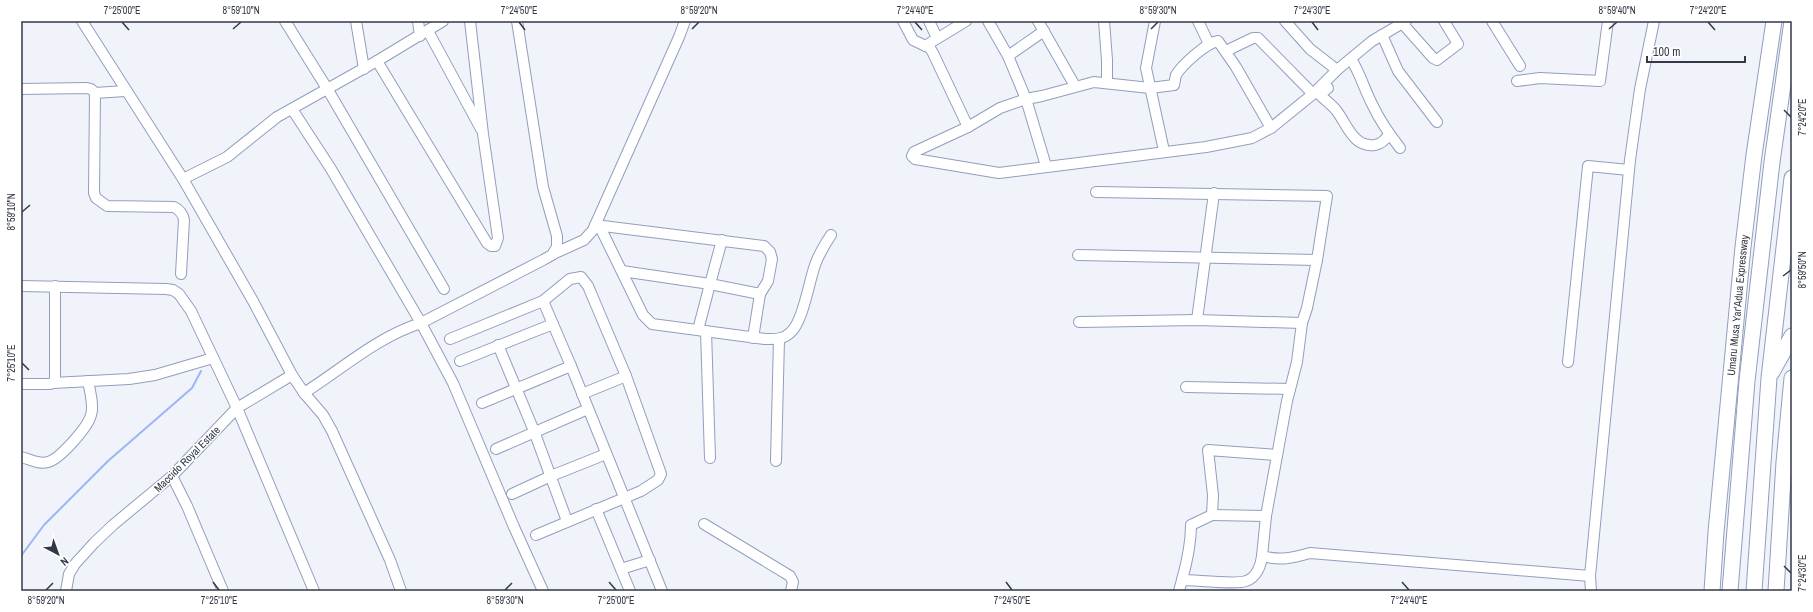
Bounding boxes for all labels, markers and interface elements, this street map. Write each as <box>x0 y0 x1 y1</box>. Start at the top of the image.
text: 7°25'00"E <box>104 4 140 17</box>
text: 8°59'10"N <box>222 4 260 17</box>
text: 7°24'50"E <box>501 4 537 17</box>
text: 8°59'20"N <box>680 4 718 17</box>
text: 7°24'40"E <box>897 4 933 17</box>
text: 8°59'30"N <box>1139 4 1177 17</box>
text: 7°24'30"E <box>1294 4 1330 17</box>
text: 8°59'40"N <box>1598 4 1636 17</box>
text: 7°24'20"E <box>1690 4 1726 17</box>
scale bar <box>1647 38 1745 64</box>
text: 100 m <box>1653 44 1680 60</box>
text: 7°24'20"E <box>1796 99 1809 135</box>
text: 8°59'10"N <box>5 193 18 231</box>
street label: Umaru Musa Yar'Adua Expressway <box>1724 233 1751 376</box>
text: 8°59'50"N <box>1796 251 1809 289</box>
text: 7°25'10"E <box>5 345 18 381</box>
street label: Maccido Royal Estate <box>151 423 223 495</box>
north arrow <box>38 534 78 574</box>
text: N <box>58 554 72 569</box>
text: 7°24'30"E <box>1796 555 1809 591</box>
text: 8°59'20"N <box>27 594 65 607</box>
text: 7°25'10"E <box>201 594 237 607</box>
text: 8°59'30"N <box>486 594 524 607</box>
text: 7°25'00"E <box>598 594 634 607</box>
text: 7°24'50"E <box>994 594 1030 607</box>
text: 7°24'40"E <box>1391 594 1427 607</box>

